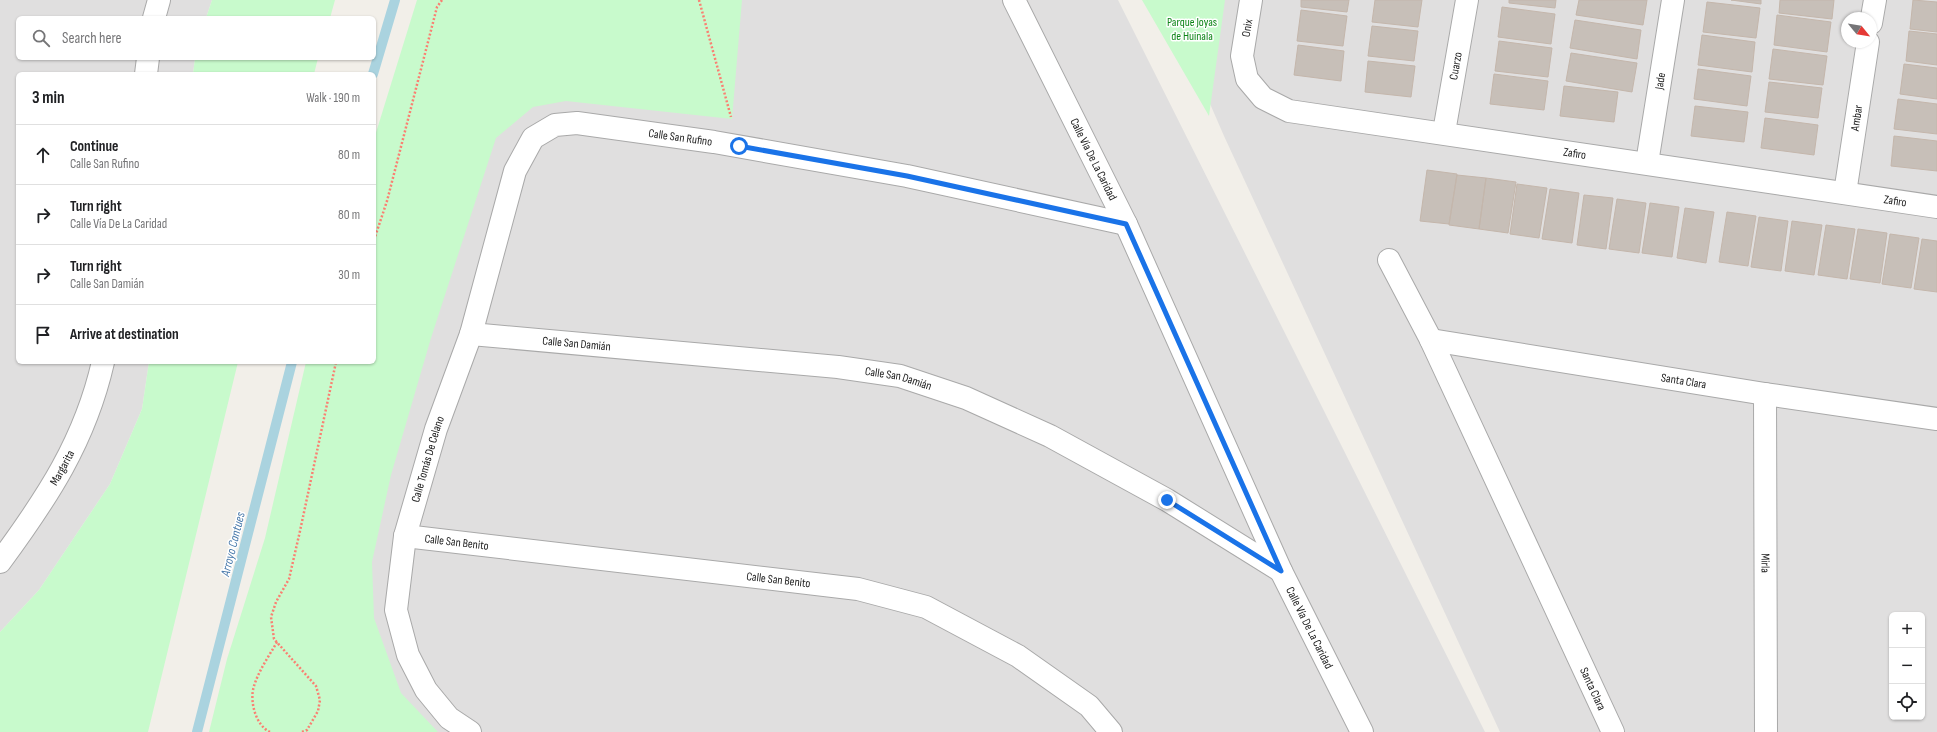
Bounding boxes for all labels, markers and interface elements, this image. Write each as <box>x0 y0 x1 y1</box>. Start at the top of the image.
north arrow <box>1841 12 1877 48</box>
park label: Parque Joyas de Huinala <box>1167 15 1217 44</box>
search box <box>16 16 376 60</box>
street label: Onix <box>1239 18 1256 38</box>
icon: search <box>30 27 52 49</box>
text: Search here <box>62 29 122 48</box>
street label: Cuarzo <box>1446 51 1466 81</box>
street label: Jade <box>1652 71 1669 92</box>
text: 3 min <box>32 88 65 108</box>
text: Walk · 190 m <box>306 90 360 106</box>
street label: Ambar <box>1847 103 1866 133</box>
street label: Calle Vía De La Caridad <box>1066 116 1120 203</box>
street label: Calle San Rufino <box>647 126 713 150</box>
text: Continue <box>70 137 119 156</box>
route start <box>730 137 748 155</box>
icon: ahead <box>32 144 54 166</box>
street label: Zafiro <box>1562 145 1587 163</box>
text: 80 m <box>338 147 360 163</box>
text: Calle San Rufino <box>70 156 140 172</box>
street label: Zafiro <box>1883 192 1908 210</box>
text: Turn right <box>70 197 122 216</box>
icon: right <box>32 204 54 226</box>
text: 80 m <box>338 207 360 223</box>
text: Calle Vía De La Caridad <box>70 216 167 232</box>
text: Turn right <box>70 257 122 276</box>
icon: right <box>32 264 54 286</box>
text: 30 m <box>338 267 360 283</box>
text: Calle San Damián <box>70 276 144 292</box>
icon: arrive <box>32 324 54 346</box>
text: Arrive at destination <box>70 325 179 344</box>
street label: Calle San Damián <box>542 333 611 355</box>
street label: Calle San Damián <box>864 364 934 394</box>
street label: Santa Clara <box>1660 370 1708 392</box>
street label: Calle Tomás De Celano <box>408 414 448 504</box>
street label: Margarita <box>47 447 78 488</box>
route end <box>1158 491 1176 509</box>
water label: Arroyo Cantues <box>217 510 249 579</box>
street label: Calle San Benito <box>424 531 489 554</box>
street label: Mirla <box>1757 553 1773 573</box>
street label: Calle San Benito <box>746 569 811 591</box>
street label: Calle Vía De La Caridad <box>1282 584 1336 671</box>
map controls <box>1889 612 1925 720</box>
button: + <box>1889 612 1925 648</box>
button: − <box>1889 648 1925 684</box>
street label: Santa Clara <box>1576 665 1609 713</box>
button: locate <box>1889 684 1925 720</box>

